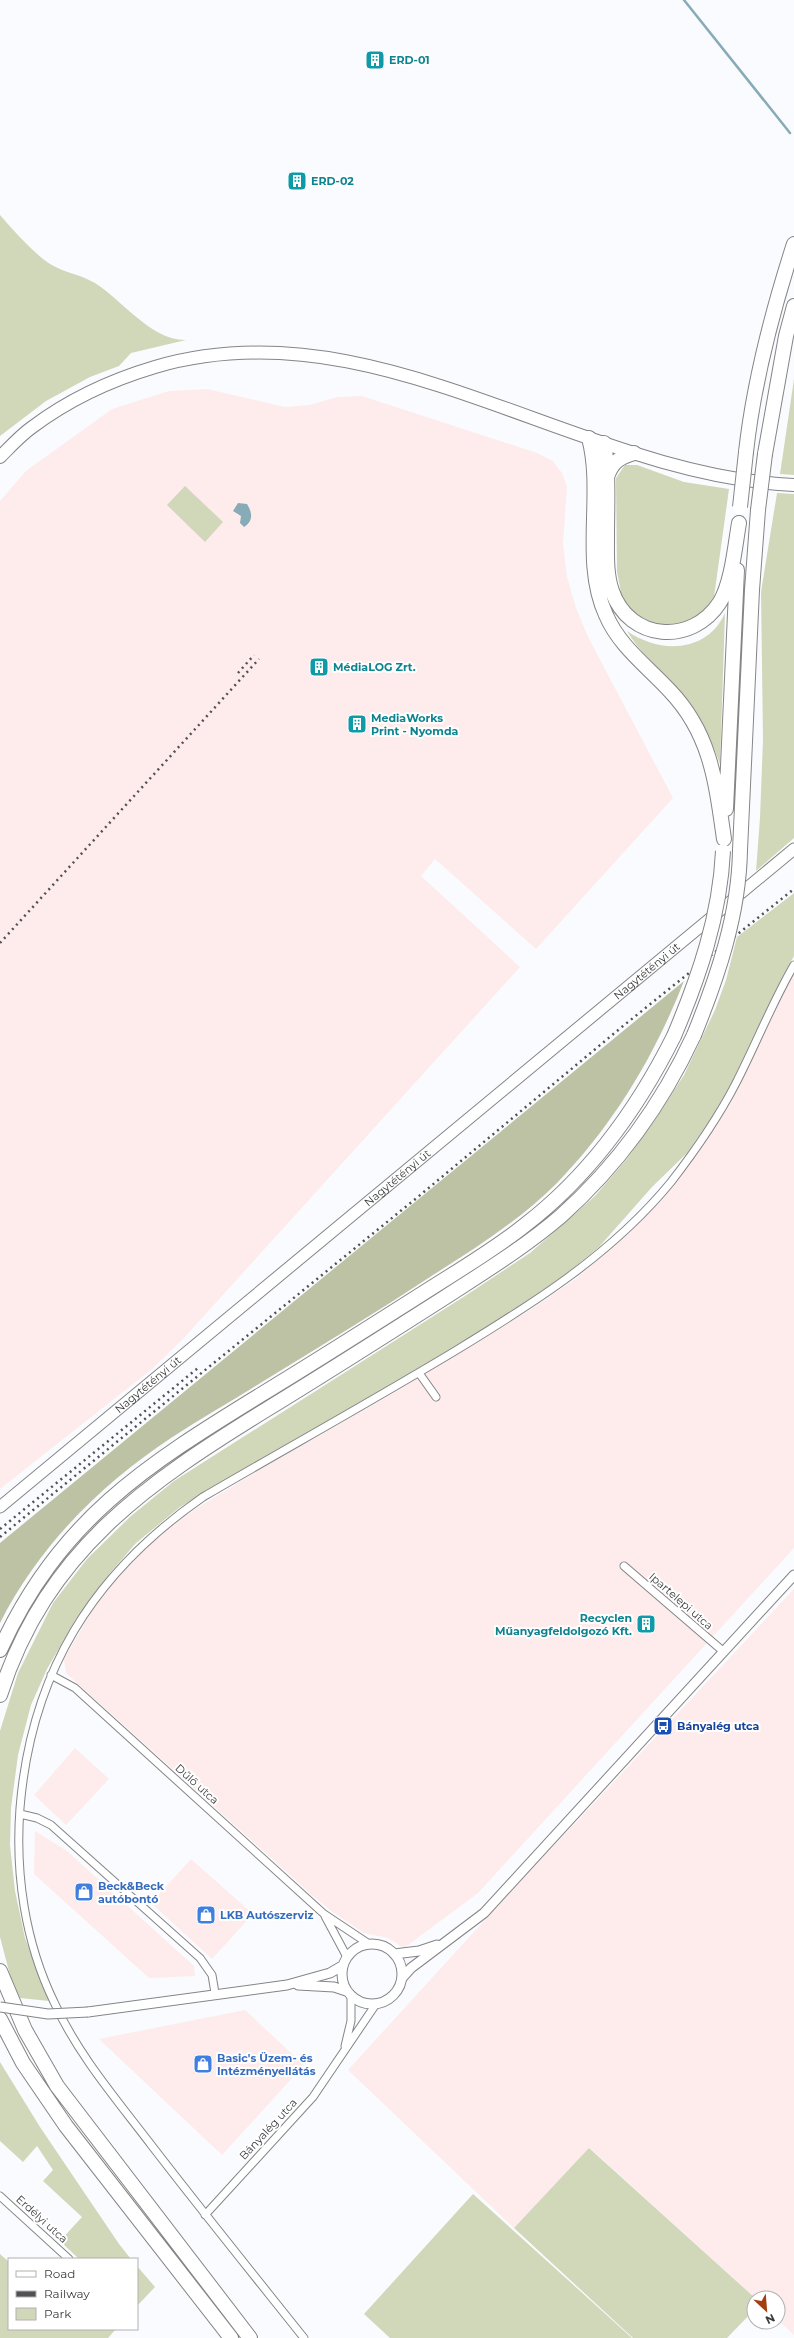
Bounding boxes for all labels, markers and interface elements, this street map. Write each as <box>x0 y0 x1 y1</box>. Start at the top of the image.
building icon: ERD-01 <box>364 49 386 71</box>
place label: ERD-01 <box>389 53 430 67</box>
building icon: ERD-02 <box>286 170 308 192</box>
place label: ERD-02 <box>311 174 354 188</box>
building icon: MédiaLOG Zrt. <box>308 656 330 678</box>
place label: MédiaLOG Zrt. <box>333 660 416 674</box>
place label: MediaWorks Print - Nyomda <box>371 711 459 738</box>
building icon: MediaWorks Print - Nyomda <box>346 713 368 735</box>
street label: Nagytétényi út <box>611 939 683 1002</box>
street label: Nagytétényi út <box>361 1146 434 1209</box>
street label: Nagytétényi út <box>112 1353 184 1416</box>
street label: Ipartelepi utca <box>646 1569 716 1633</box>
place label: Recyclen Műanyagfeldolgozó Kft. <box>495 1611 632 1638</box>
building icon: Recyclen Műanyagfeldolgozó Kft. <box>635 1613 657 1635</box>
bus stop icon: Bányalég utca <box>652 1715 674 1737</box>
place label: Bányalég utca <box>677 1719 760 1733</box>
street label: Dűlő utca <box>172 1761 222 1807</box>
place label: Beck&Beck autóbontó <box>98 1879 165 1906</box>
shop icon: Beck&Beck autóbontó <box>73 1881 95 1903</box>
shop icon: LKB Autószerviz <box>195 1904 217 1926</box>
place label: LKB Autószerviz <box>220 1908 313 1922</box>
place label: Basic's Üzem- és Intézményellátás <box>217 2051 316 2078</box>
shop icon: Basic's Üzem- és Intézményellátás <box>192 2053 214 2075</box>
street label: Bányalég utca <box>236 2095 300 2163</box>
street label: Erdélyi utca <box>13 2192 71 2246</box>
legend <box>8 2258 138 2330</box>
text: Road <box>44 2266 75 2281</box>
text: Railway <box>44 2286 90 2301</box>
north arrow <box>746 2290 786 2330</box>
text: Park <box>44 2306 72 2321</box>
text: N <box>763 2311 777 2327</box>

